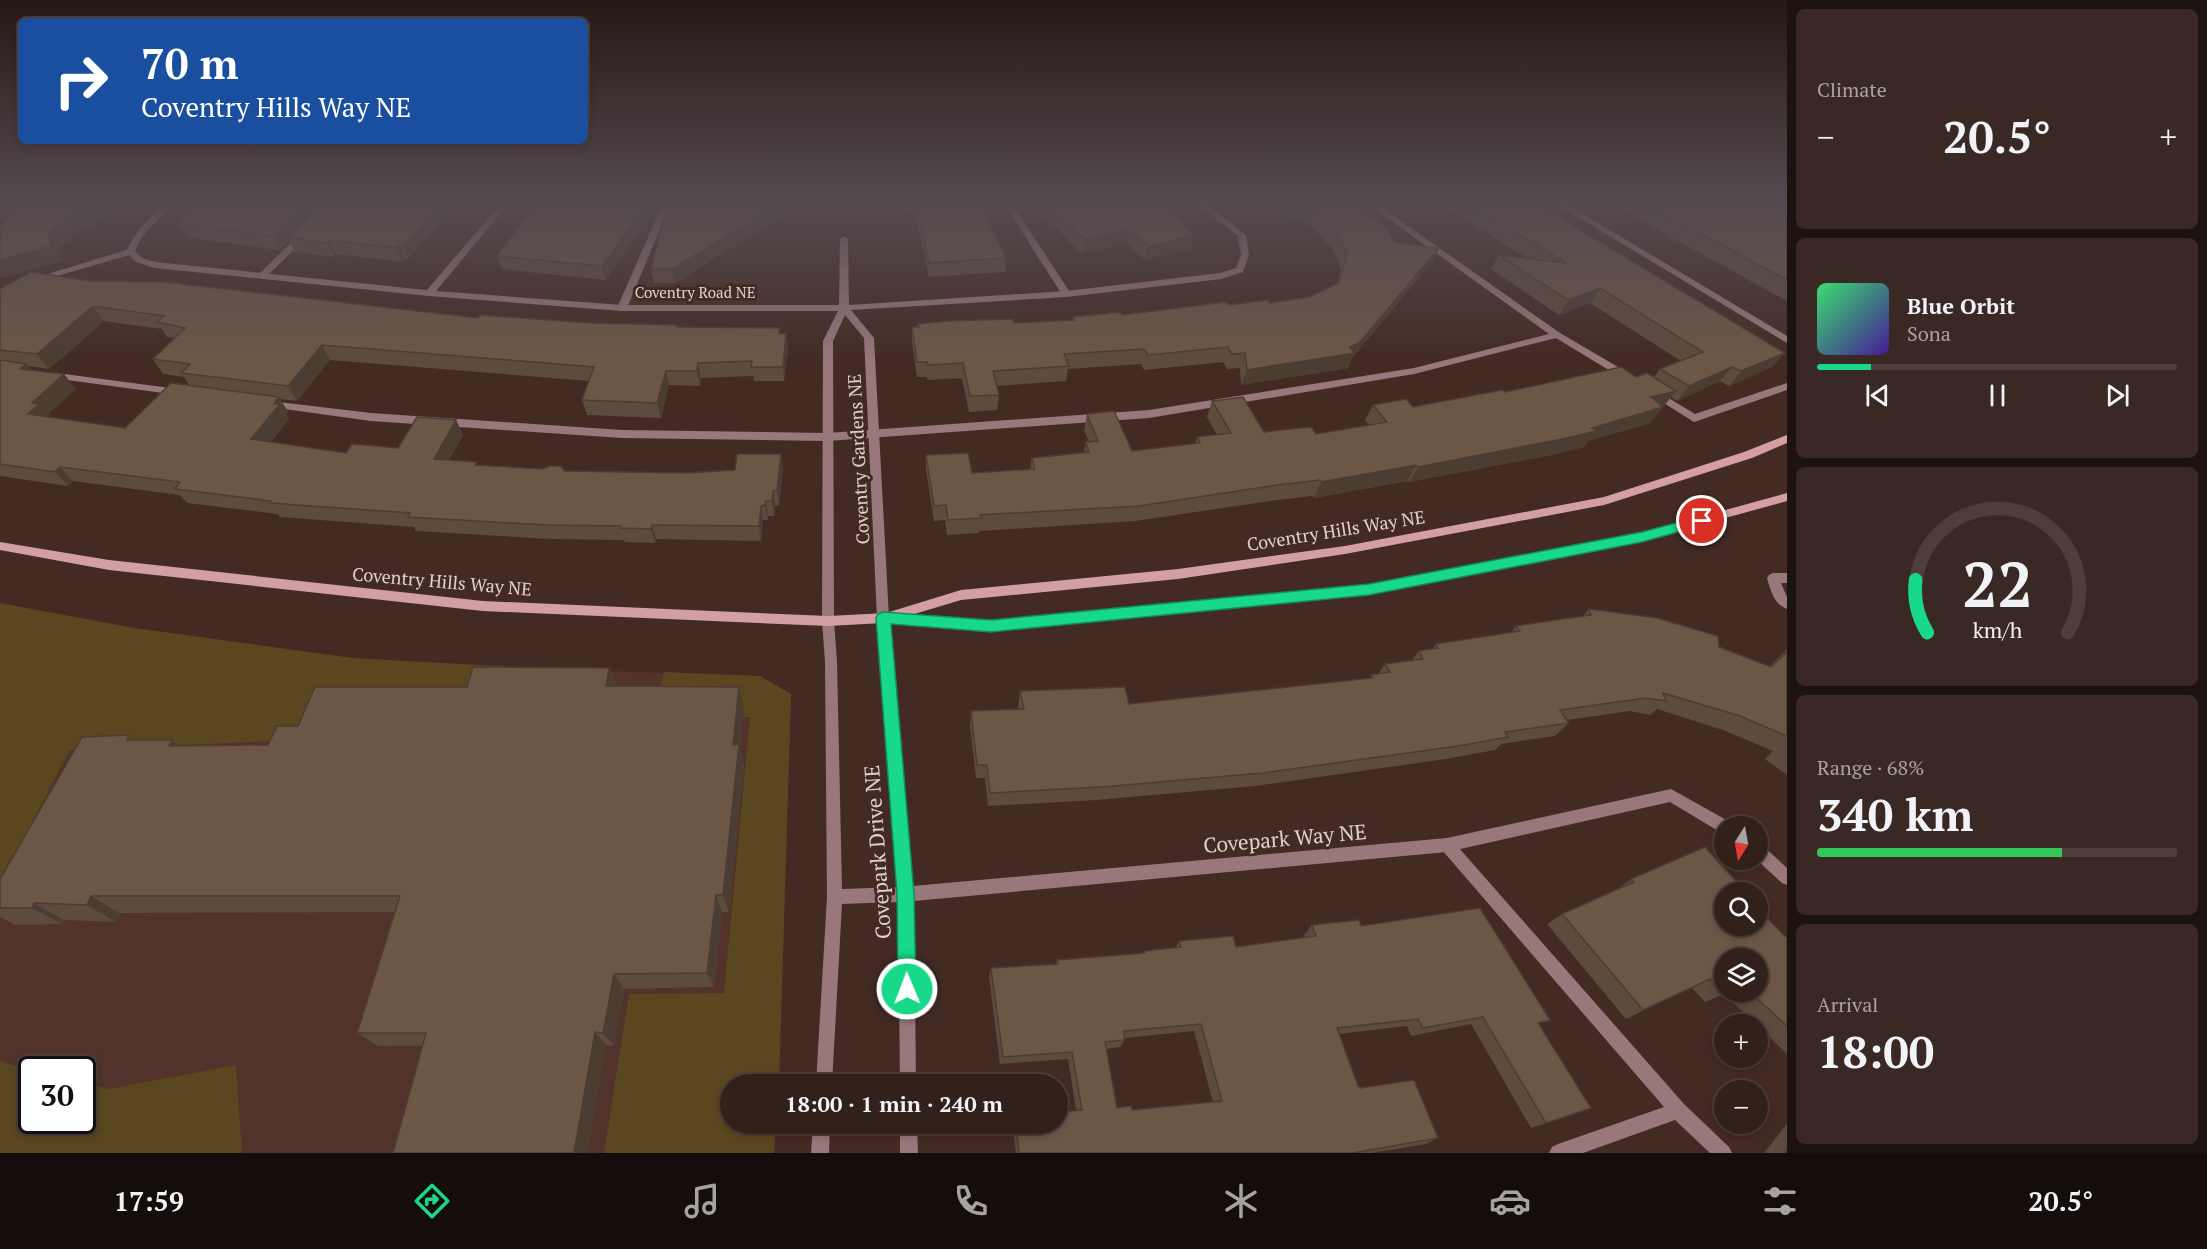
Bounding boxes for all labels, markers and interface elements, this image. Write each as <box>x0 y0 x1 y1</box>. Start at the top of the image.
text: 70 m <box>141 35 239 91</box>
icon: right <box>42 42 120 120</box>
text: Climate <box>1817 76 1887 103</box>
text: Coventry Hills Way NE <box>141 89 411 125</box>
text: 20.5° <box>1943 106 2051 166</box>
text: − <box>1817 115 1835 158</box>
text: + <box>2159 115 2177 158</box>
street label: Coventry Road NE <box>635 282 755 302</box>
text: Blue Orbit <box>1907 291 2015 320</box>
text: Sona <box>1907 320 1951 347</box>
street label: Coventry Gardens NE <box>842 373 874 545</box>
icon: previous <box>1861 379 1894 412</box>
icon: pause <box>1981 379 2014 412</box>
icon: next <box>2101 379 2134 412</box>
pin <box>1676 495 1727 546</box>
street label: Coventry Hills Way NE <box>1245 504 1427 556</box>
icon: arrive <box>1685 504 1718 537</box>
text: 22 <box>1962 543 2032 626</box>
street label: Coventry Hills Way NE <box>351 561 533 601</box>
text: km/h <box>1972 617 2022 645</box>
text: Range · 68% <box>1817 754 1924 781</box>
street label: Covepark Drive NE <box>857 764 897 940</box>
text: 340 km <box>1817 784 1973 844</box>
north arrow <box>1714 816 1768 870</box>
map controls <box>1714 816 1768 1134</box>
street label: Covepark Way NE <box>1202 817 1368 859</box>
button: search <box>1714 882 1768 936</box>
button: layers <box>1714 948 1768 1002</box>
position arrow <box>875 957 939 1021</box>
text: Arrival <box>1817 991 1878 1018</box>
button: + <box>1714 1014 1768 1068</box>
text: 18:00 <box>1817 1021 1934 1081</box>
speed limit sign: 30 <box>18 1056 96 1134</box>
button: − <box>1714 1080 1768 1134</box>
text: 18:00 · 1 min · 240 m <box>785 1089 1003 1118</box>
icon: directions <box>411 1180 453 1222</box>
icon: music <box>681 1180 723 1222</box>
icon: phone <box>950 1180 992 1222</box>
icon: climate <box>1220 1180 1262 1222</box>
icon: car <box>1489 1180 1531 1222</box>
icon: filters <box>1759 1180 1801 1222</box>
text: 17:59 <box>114 1183 184 1219</box>
text: 20.5° <box>2028 1183 2093 1219</box>

